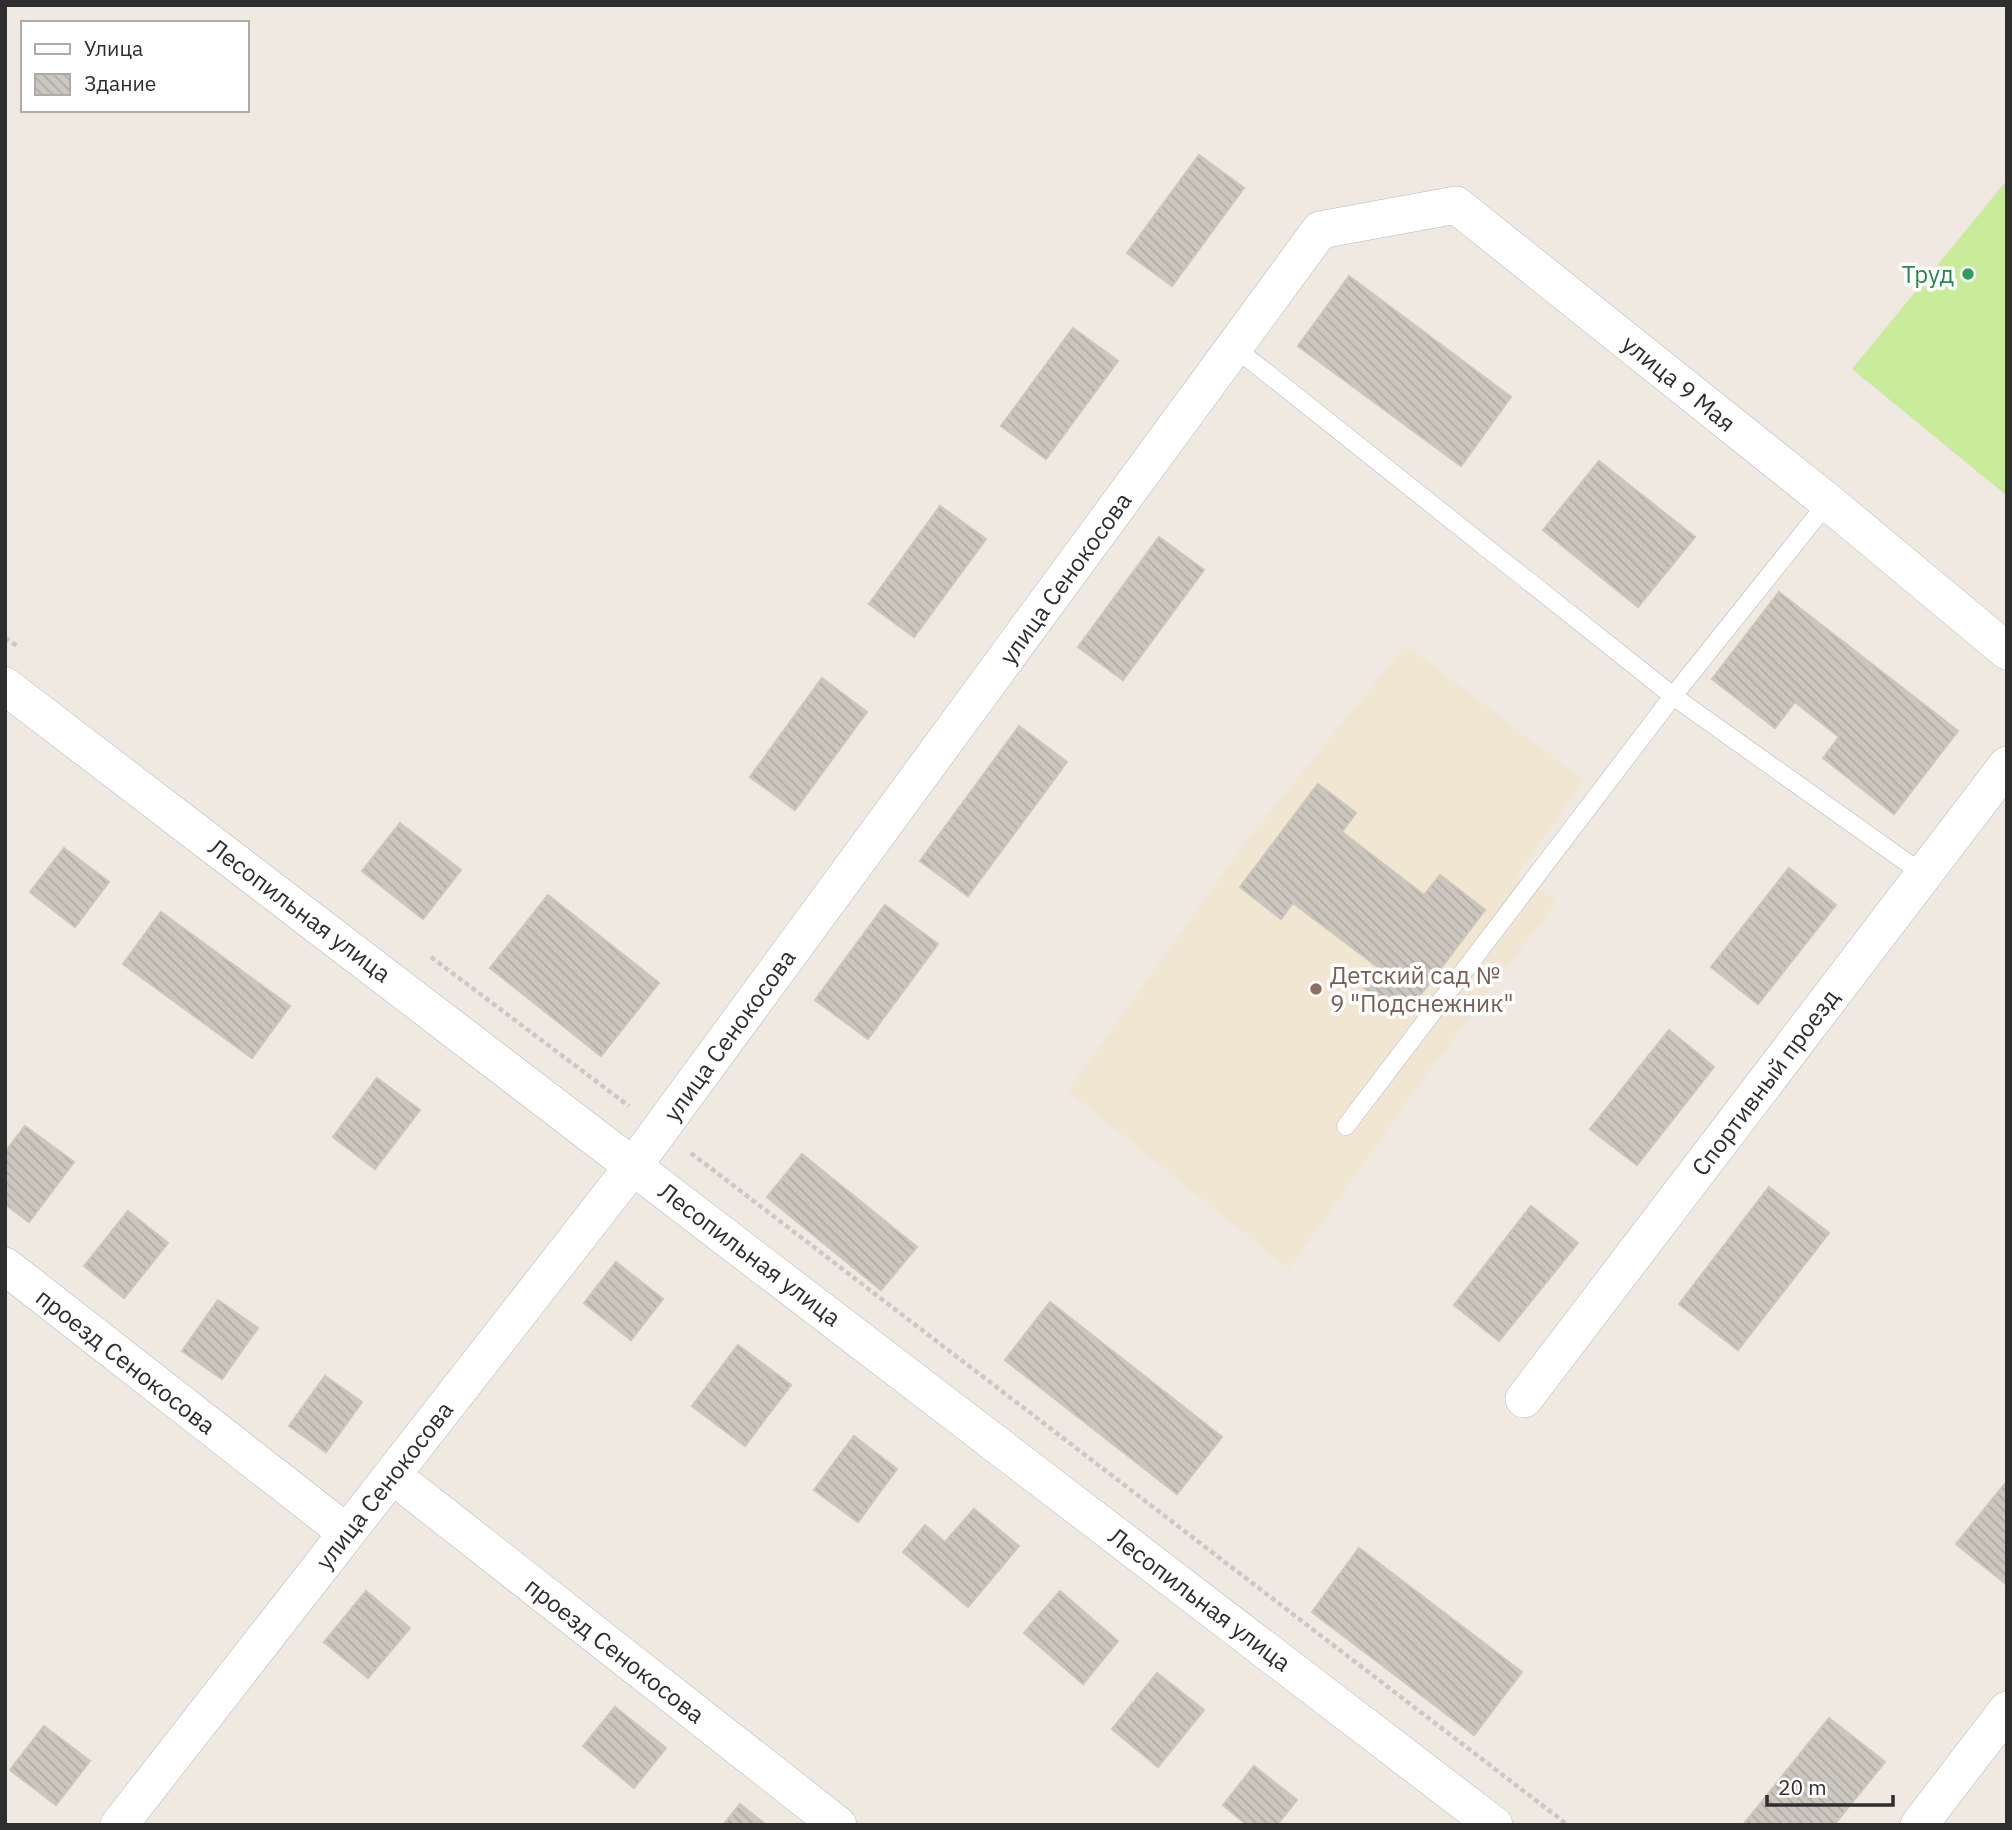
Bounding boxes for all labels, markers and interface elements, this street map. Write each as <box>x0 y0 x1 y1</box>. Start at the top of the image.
legend <box>21 21 248 112</box>
text: Улица <box>84 34 143 62</box>
text: Здание <box>84 69 156 97</box>
place label: Труд <box>1902 258 1954 290</box>
marker: Труд <box>1960 266 1976 282</box>
street label: улица 9 Мая <box>1616 327 1742 439</box>
street label: улица Сенокосова <box>992 485 1138 671</box>
street label: Лесопильная улица <box>202 831 398 989</box>
street label: улица Сенокосова <box>656 942 802 1128</box>
place label: Детский сад № 9 "Подснежник" <box>1330 959 1513 1019</box>
marker: Детский сад № 9 "Подснежник" <box>1308 981 1324 997</box>
street label: Спортивный проезд <box>1684 982 1846 1182</box>
street label: Лесопильная улица <box>652 1175 848 1333</box>
street label: проезд Сенокосова <box>30 1281 223 1441</box>
street label: улица Сенокосова <box>308 1394 460 1576</box>
street label: Лесопильная улица <box>1102 1520 1298 1678</box>
street label: проезд Сенокосова <box>519 1570 712 1730</box>
scale bar <box>1767 1764 1893 1808</box>
text: 20 m <box>1778 1773 1827 1801</box>

